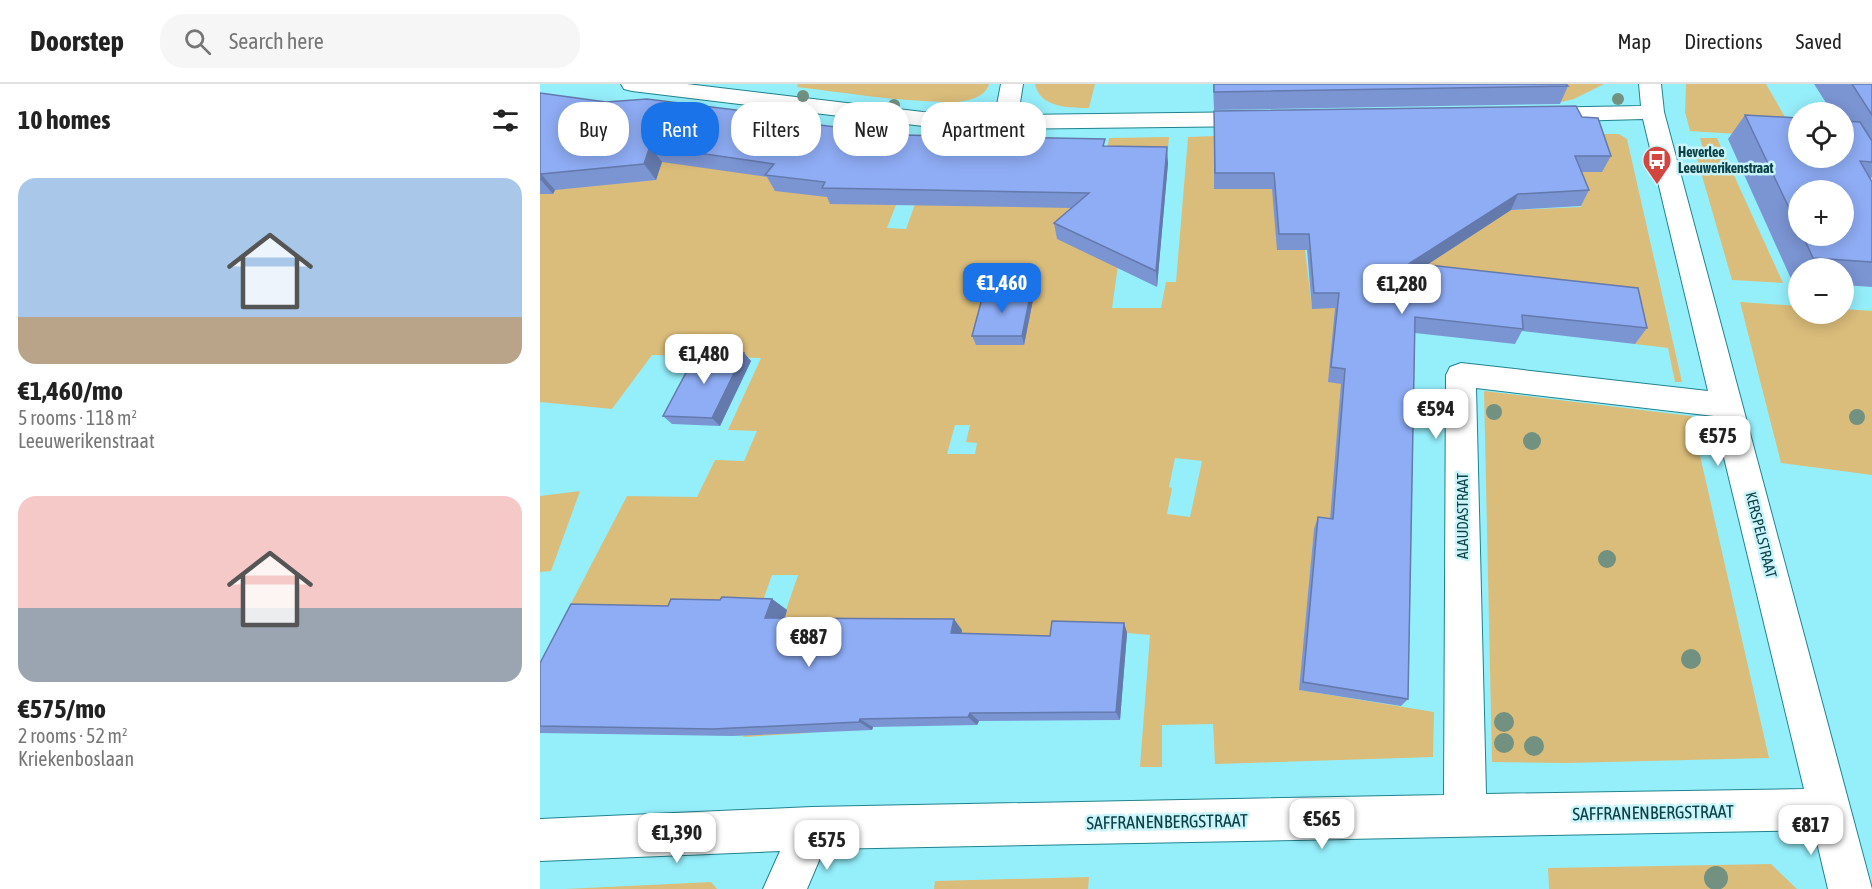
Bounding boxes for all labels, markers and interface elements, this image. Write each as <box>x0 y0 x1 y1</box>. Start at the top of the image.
search box <box>160 14 580 68</box>
text: Doorstep <box>30 25 124 57</box>
icon: search <box>181 25 214 58</box>
text: Search here <box>229 28 324 54</box>
text: Map <box>1617 29 1651 53</box>
text: Directions <box>1684 29 1763 53</box>
text: Saved <box>1796 29 1842 53</box>
chip: Buy <box>558 102 629 156</box>
chip: Rent <box>641 102 719 156</box>
chip: Filters <box>731 102 821 156</box>
chip: New <box>833 102 909 156</box>
chip: Apartment <box>921 102 1046 156</box>
map controls <box>1788 102 1854 324</box>
button: locate <box>1788 102 1854 168</box>
icon: filters <box>489 104 522 137</box>
text: 10 homes <box>18 105 111 135</box>
bus stop icon: Heverlee Leeuwerikenstraat <box>1641 144 1673 186</box>
place label: Heverlee Leeuwerikenstraat <box>1678 144 1774 176</box>
button: + <box>1788 180 1854 246</box>
icon: home <box>216 217 324 325</box>
button: − <box>1788 258 1854 324</box>
pin: €1,460 <box>953 263 1051 314</box>
pin: €1,280 <box>1353 264 1451 315</box>
text: €1,460 <box>977 271 1027 294</box>
text: €1,280 <box>1377 272 1427 295</box>
pin: €1,480 <box>655 334 753 385</box>
text: €1,480 <box>679 342 729 365</box>
text: €1,460/mo <box>18 376 123 406</box>
pin: €594 <box>1400 389 1472 440</box>
text: €594 <box>1417 397 1455 420</box>
text: 5 rooms · 118 m² <box>18 406 137 429</box>
pin: €575 <box>1682 416 1754 467</box>
text: €575 <box>1699 424 1737 447</box>
text: Leeuwerikenstraat <box>18 429 155 452</box>
street label: ALAUDASTRAAT <box>1454 473 1471 559</box>
street label: KERSPELSTRAAT <box>1743 490 1780 580</box>
icon: home <box>216 535 324 643</box>
pin: €887 <box>773 617 845 668</box>
text: €887 <box>790 625 828 648</box>
text: €575/mo <box>18 694 106 724</box>
text: 2 rooms · 52 m² <box>18 724 128 747</box>
text: Kriekenboslaan <box>18 747 134 770</box>
pin: €565 <box>1286 799 1358 850</box>
street label: SAFFRANENBERGSTRAAT <box>1572 801 1734 824</box>
pin: €817 <box>1775 805 1847 856</box>
text: €565 <box>1303 807 1341 830</box>
street label: SAFFRANENBERGSTRAAT <box>1086 810 1248 833</box>
pin: €1,390 <box>628 813 726 864</box>
text: €817 <box>1792 813 1830 836</box>
pin: €575 <box>791 820 863 871</box>
text: €1,390 <box>652 821 702 844</box>
text: €575 <box>808 828 846 851</box>

